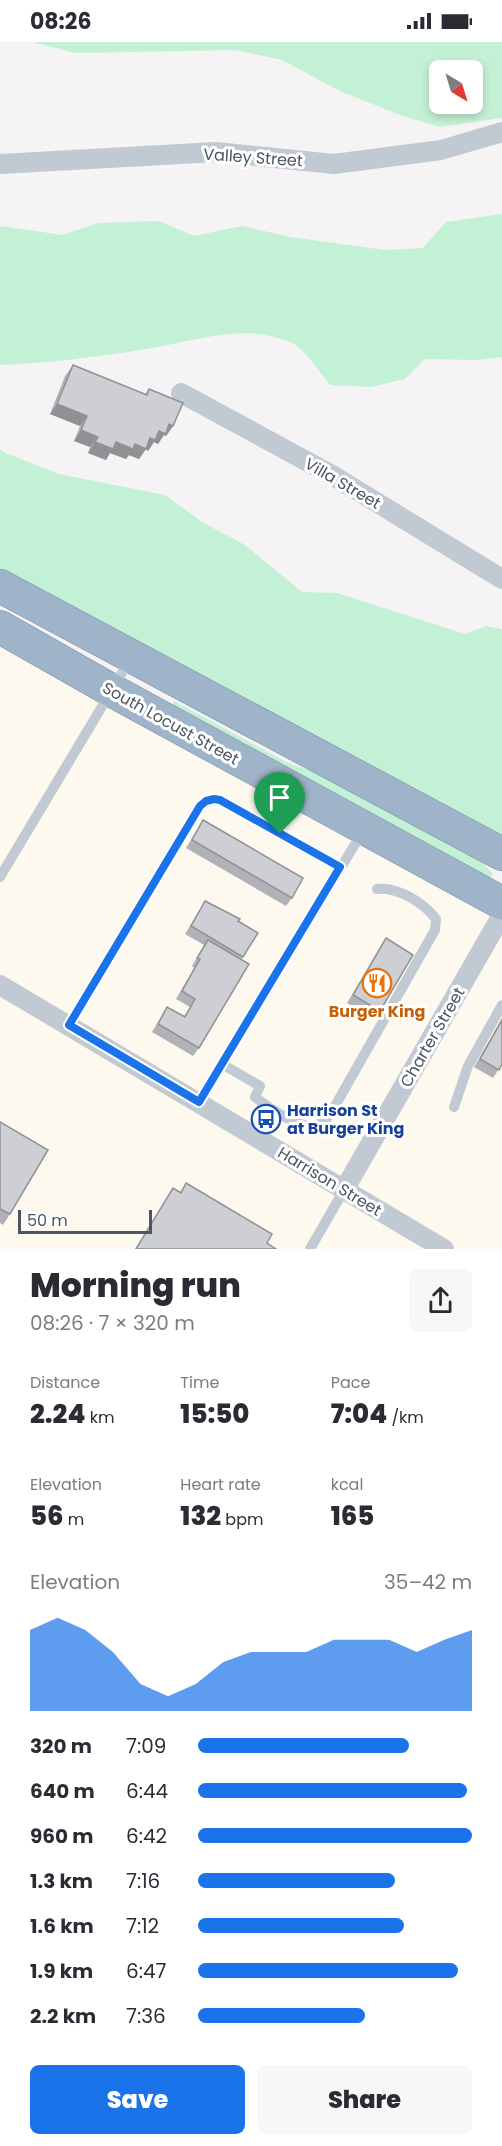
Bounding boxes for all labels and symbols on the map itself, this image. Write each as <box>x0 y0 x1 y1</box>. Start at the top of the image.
north arrow <box>429 60 483 114</box>
street label: Valley Street <box>203 143 304 172</box>
street label: Villa Street <box>300 452 385 515</box>
street label: South Locust Street <box>98 676 243 771</box>
pin <box>254 772 305 834</box>
restaurant icon: Burger King <box>361 967 393 999</box>
street label: Charter Street <box>394 983 471 1092</box>
place label: Burger King <box>329 1000 425 1023</box>
place label: Harrison St at Burger King <box>287 1099 404 1140</box>
bus stop icon: Harrison St at Burger King <box>250 1103 282 1135</box>
street label: Harrison Street <box>273 1141 386 1222</box>
scale bar <box>18 1207 152 1234</box>

